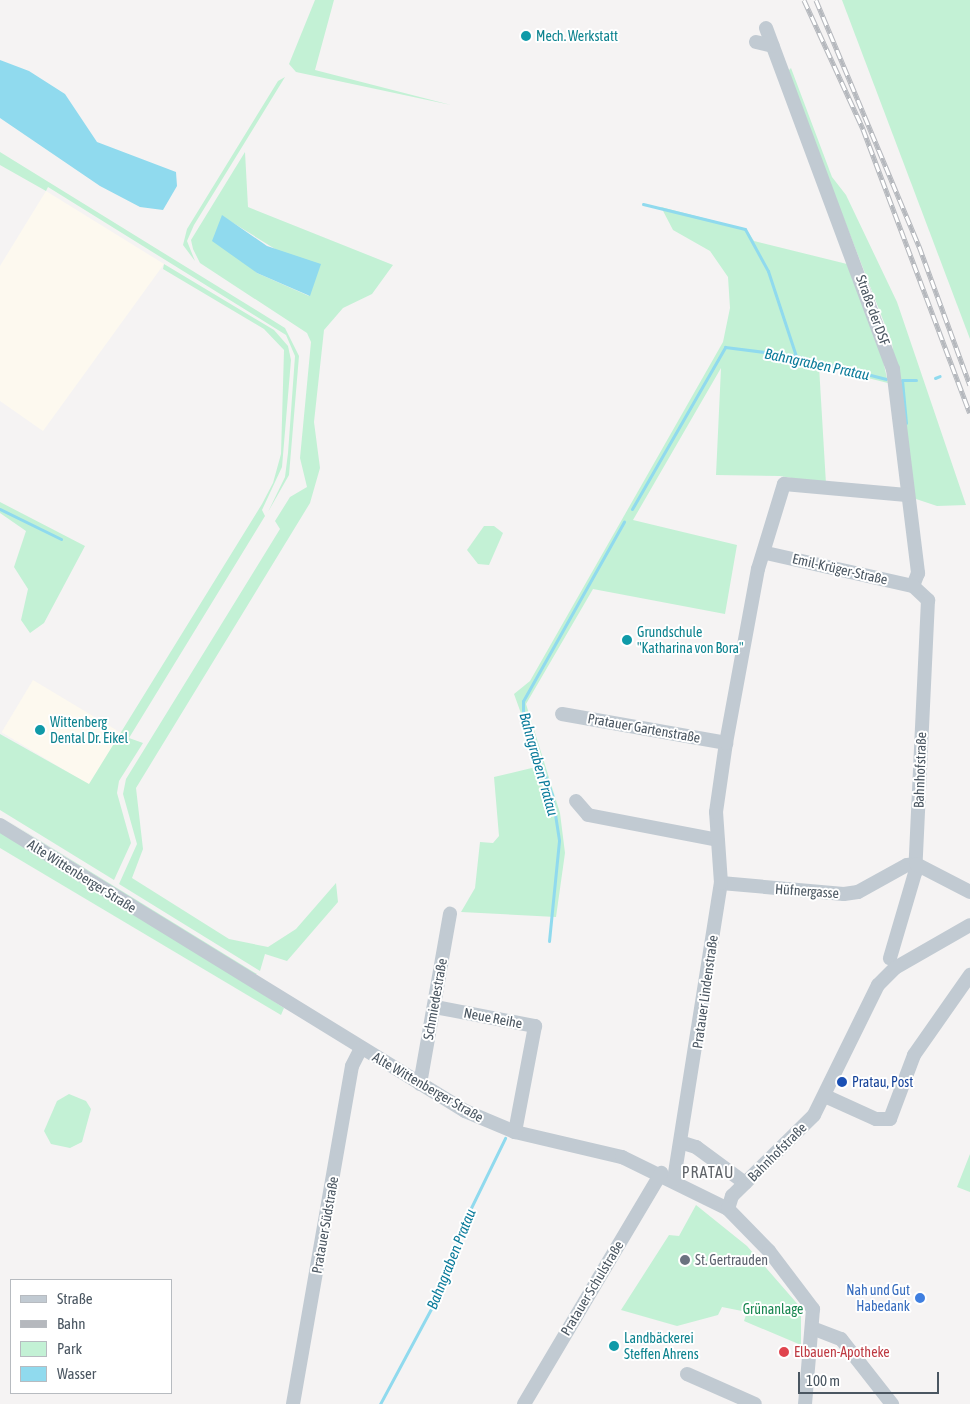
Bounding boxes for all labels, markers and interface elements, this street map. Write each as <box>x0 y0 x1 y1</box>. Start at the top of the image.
place label: Mech. Werkstatt <box>536 28 618 44</box>
marker: Mech. Werkstatt <box>520 30 532 42</box>
street label: Straße der DSF <box>853 273 893 347</box>
water label: Bahngraben Pratau <box>763 344 871 384</box>
street label: Emil-Krüger-Straße <box>791 550 889 588</box>
place label: Grundschule "Katharina von Bora" <box>637 624 744 656</box>
marker: Grundschule "Katharina von Bora" <box>621 634 633 646</box>
water label: Bahngraben Pratau <box>516 710 562 818</box>
street label: Pratauer Gartenstraße <box>586 710 702 746</box>
place label: Wittenberg Dental Dr. Eikel <box>50 714 128 746</box>
marker: Wittenberg Dental Dr. Eikel <box>34 724 46 736</box>
street label: Bahnhofstraße <box>910 732 930 808</box>
street label: Alte Wittenberger Straße <box>24 836 140 916</box>
street label: Hüfnergasse <box>774 880 840 902</box>
street label: Pratauer Lindenstraße <box>689 934 721 1050</box>
street label: Schmiedestraße <box>420 957 450 1041</box>
street label: Neue Reihe <box>462 1004 524 1032</box>
street label: Alte Wittenberger Straße <box>370 1048 486 1126</box>
place label: Pratau, Post <box>852 1074 913 1090</box>
marker: Pratau, Post <box>836 1076 848 1088</box>
street label: Bahnhofstraße <box>744 1119 810 1185</box>
district label: PRATAU <box>681 1162 735 1182</box>
street label: Pratauer Südstraße <box>308 1175 342 1275</box>
water label: Bahngraben Pratau <box>423 1206 479 1312</box>
street label: Pratauer Schulstraße <box>557 1238 627 1338</box>
place label: St. Gertrauden <box>695 1252 768 1268</box>
marker: St. Gertrauden <box>679 1254 691 1266</box>
legend <box>10 1279 172 1394</box>
place label: Nah und Gut Habedank <box>846 1282 910 1314</box>
text: Straße <box>57 1290 93 1307</box>
marker: Nah und Gut Habedank <box>914 1292 926 1304</box>
park label: Grünanlage <box>743 1301 803 1317</box>
text: Bahn <box>57 1315 86 1332</box>
place label: Landbäckerei Steffen Ahrens <box>624 1330 699 1362</box>
text: Park <box>57 1340 82 1357</box>
marker: Landbäckerei Steffen Ahrens <box>608 1340 620 1352</box>
place label: Elbauen-Apotheke <box>794 1344 890 1360</box>
marker: Elbauen-Apotheke <box>778 1346 790 1358</box>
scale bar <box>800 1362 941 1394</box>
text: Wasser <box>57 1365 96 1382</box>
text: 100 m <box>806 1372 840 1389</box>

